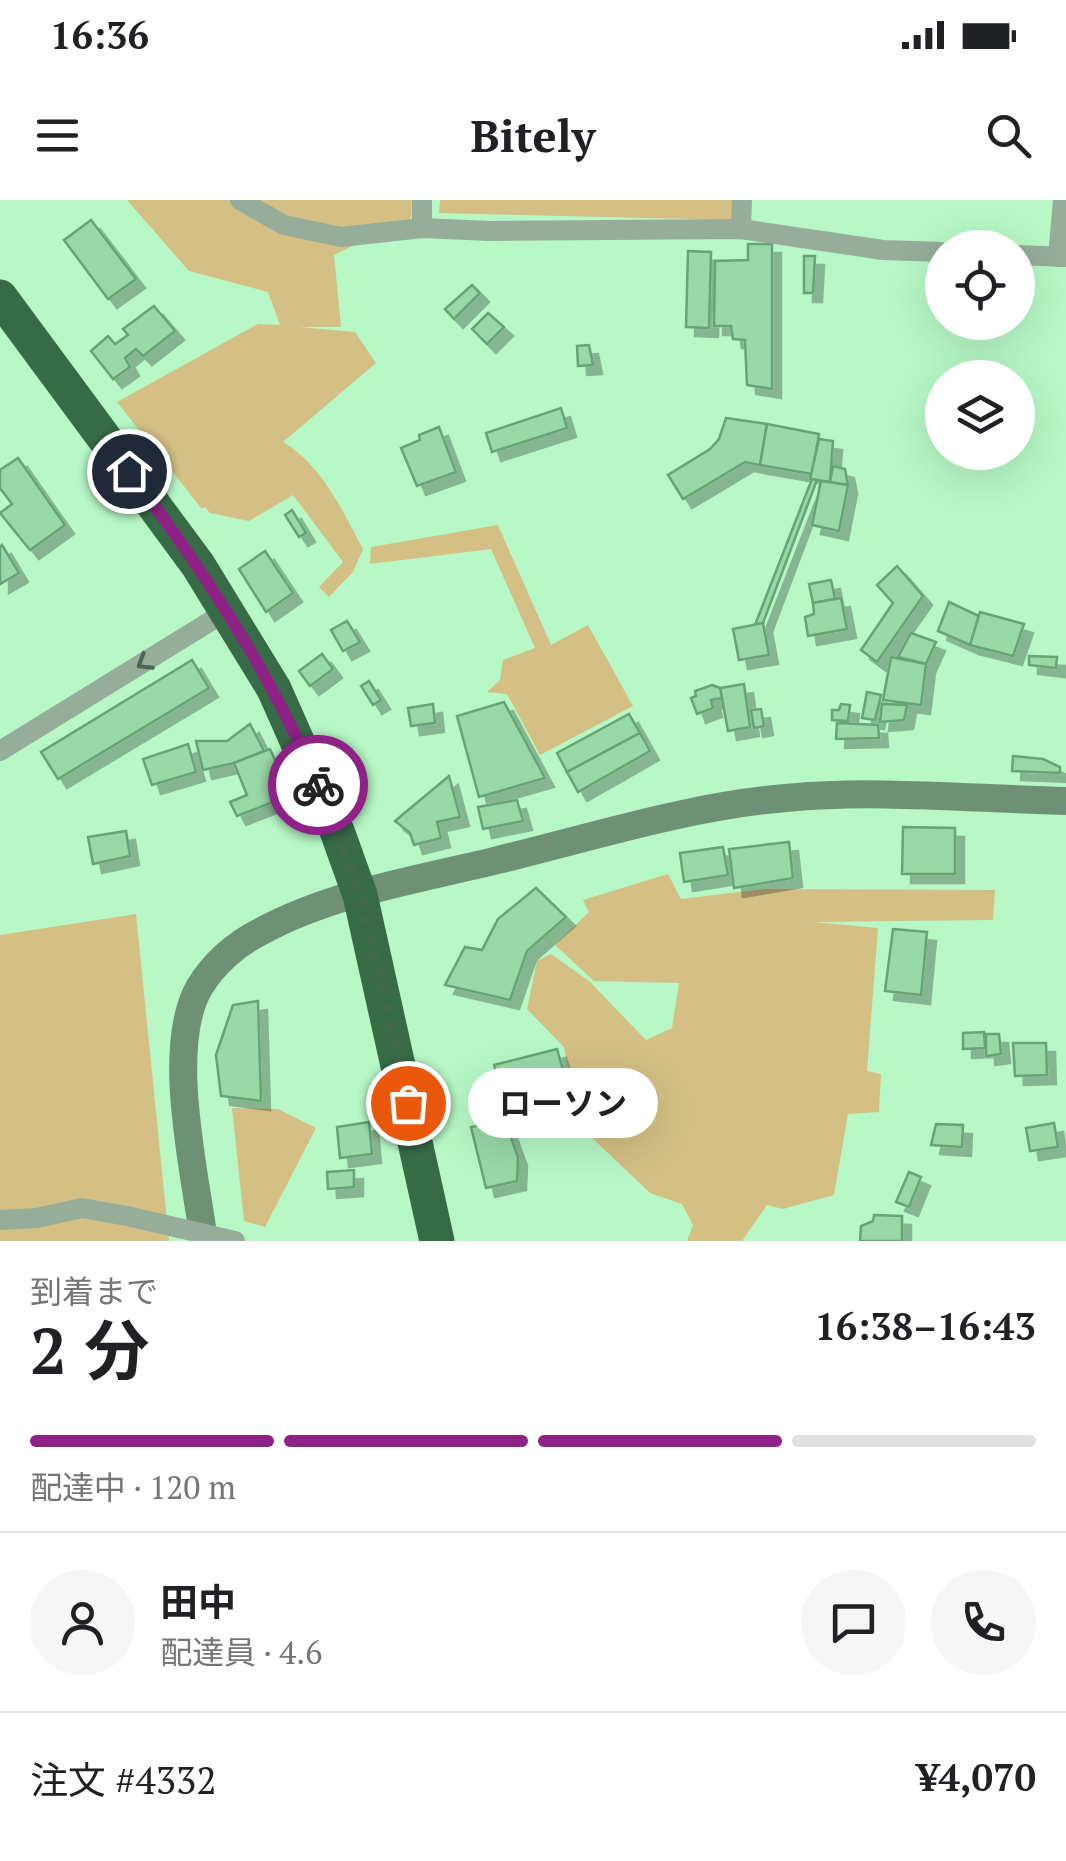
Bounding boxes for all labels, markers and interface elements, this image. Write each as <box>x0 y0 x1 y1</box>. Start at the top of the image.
text: 16:36 <box>50 10 149 60</box>
text: Bitely <box>471 105 595 165</box>
icon: menu <box>30 108 85 163</box>
icon: search <box>981 108 1036 163</box>
map controls <box>925 230 1035 470</box>
button: locate <box>925 230 1035 340</box>
button: layers <box>925 360 1035 470</box>
pin <box>87 429 172 514</box>
icon: home <box>102 444 157 499</box>
one-way arrow <box>137 650 155 669</box>
courier <box>268 735 368 835</box>
icon: bike <box>291 758 346 813</box>
pin <box>366 1061 451 1146</box>
callout: ローソン <box>468 1068 658 1138</box>
icon: bag <box>381 1076 436 1131</box>
text: ローソン <box>499 1082 627 1124</box>
text: 到着まで <box>30 1270 158 1312</box>
text: 16:38–16:43 <box>814 1301 1036 1351</box>
text: 2 分 <box>30 1306 149 1393</box>
text: 配達中 · 120 m <box>30 1466 236 1508</box>
button: person <box>30 1570 135 1675</box>
button: chat <box>801 1570 906 1675</box>
button: phone <box>931 1570 1036 1675</box>
text: 田中 <box>160 1577 236 1627</box>
text: 配達員 · 4.6 <box>160 1631 322 1673</box>
text: ¥4,070 <box>917 1752 1036 1802</box>
text: 注文 #4332 <box>30 1755 217 1805</box>

